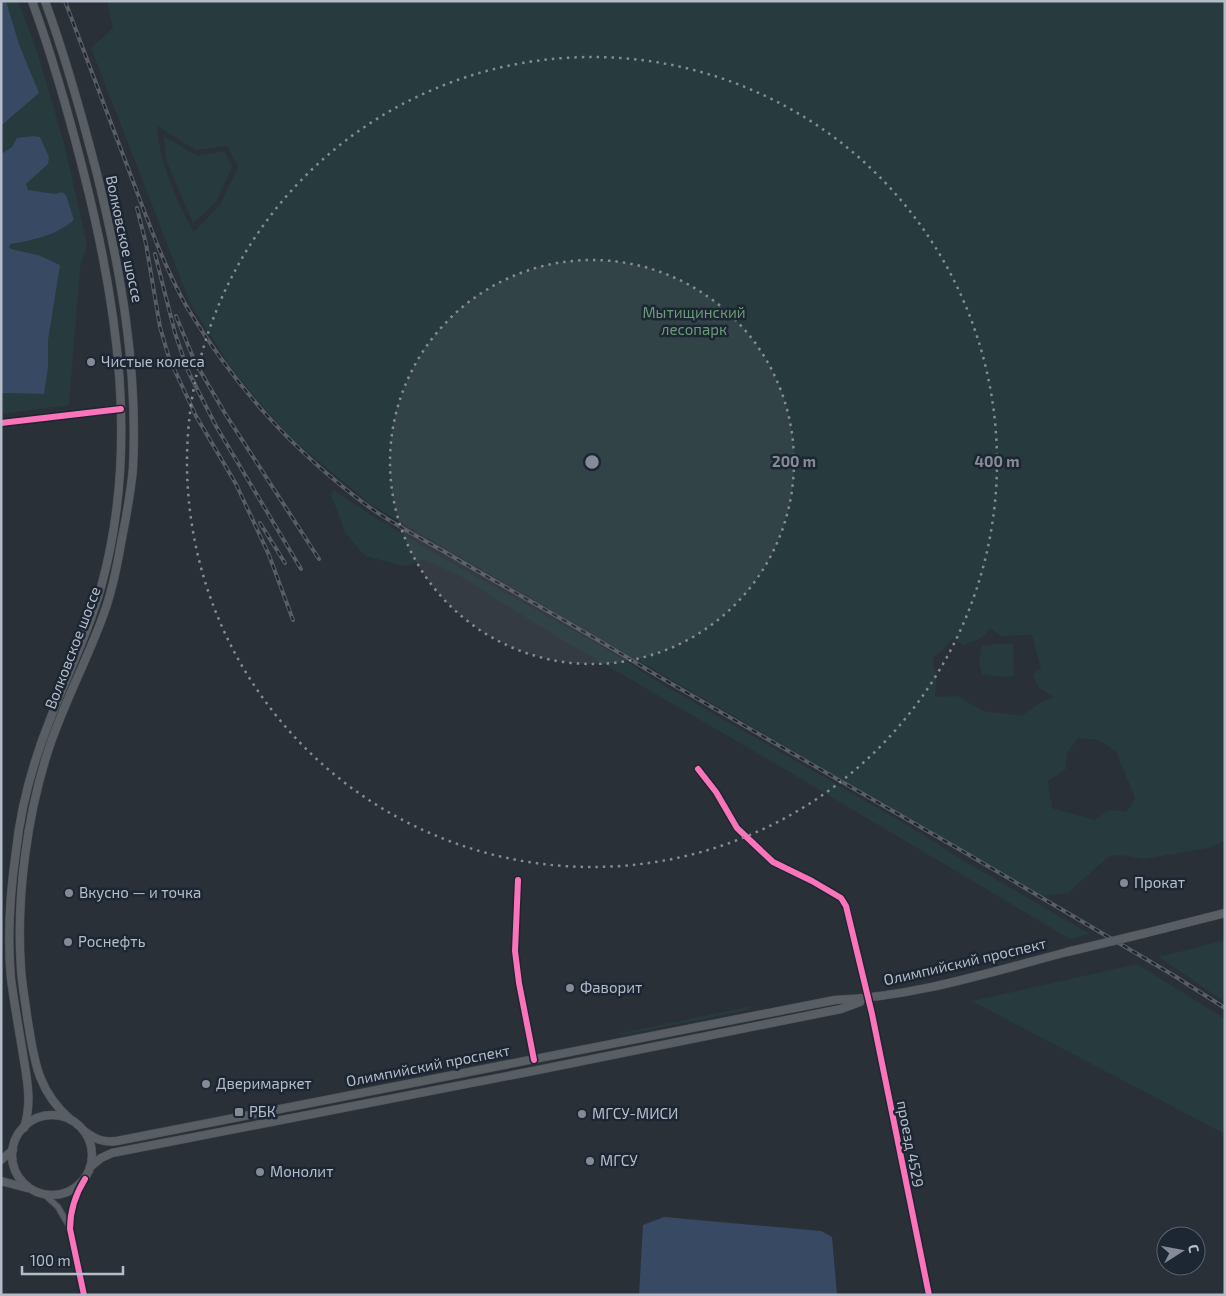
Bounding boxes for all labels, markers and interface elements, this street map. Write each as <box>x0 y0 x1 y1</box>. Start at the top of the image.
street label: Волковское шоссе <box>103 174 147 304</box>
park label: Мытищинский лесопарк <box>642 303 746 338</box>
place label: Чистые колеса <box>101 352 205 370</box>
marker: Чистые колеса <box>85 356 97 368</box>
text: 200 m <box>772 452 816 470</box>
text: 400 m <box>975 452 1019 470</box>
centre of rings <box>583 453 601 471</box>
street label: Волковское шоссе <box>40 584 104 711</box>
place label: Прокат <box>1134 873 1185 891</box>
marker: Прокат <box>1118 877 1130 889</box>
place label: Вкусно — и точка <box>79 883 201 902</box>
marker: Вкусно — и точка <box>63 887 75 899</box>
place label: Роснефть <box>78 932 146 950</box>
street label: Олимпийский проспект <box>882 934 1048 989</box>
marker: Роснефть <box>62 936 74 948</box>
place label: Фаворит <box>580 978 642 996</box>
marker: Фаворит <box>564 982 576 994</box>
street label: Олимпийский проспект <box>344 1040 511 1090</box>
place label: Дверимаркет <box>216 1074 312 1092</box>
marker: Дверимаркет <box>200 1078 212 1090</box>
street label: проезд 4529 <box>894 1099 928 1189</box>
place label: РБК <box>249 1102 276 1120</box>
place label: МГСУ-МИСИ <box>592 1104 678 1122</box>
marker: РБК <box>233 1106 245 1118</box>
marker: МГСУ-МИСИ <box>576 1108 588 1120</box>
place label: МГСУ <box>600 1151 638 1169</box>
marker: МГСУ <box>584 1155 596 1167</box>
place label: Монолит <box>270 1162 333 1180</box>
marker: Монолит <box>254 1166 266 1178</box>
north arrow <box>1156 1226 1206 1276</box>
text: С <box>1185 1243 1203 1254</box>
scale bar <box>22 1244 124 1276</box>
text: 100 m <box>30 1251 71 1269</box>

